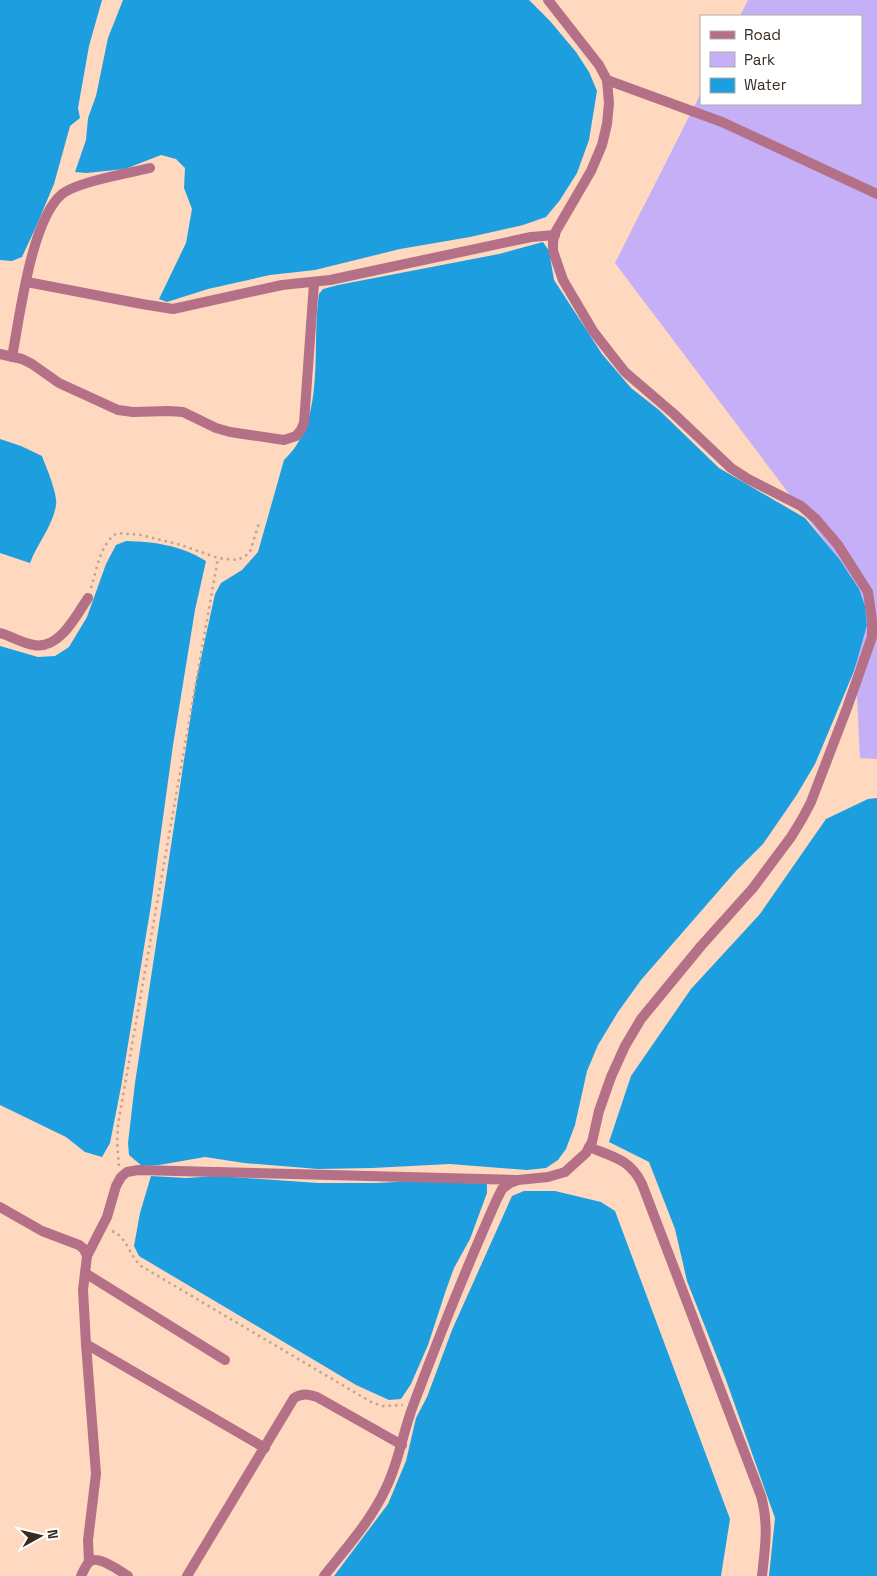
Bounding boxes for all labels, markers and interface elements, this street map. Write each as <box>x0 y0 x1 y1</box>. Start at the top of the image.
legend <box>700 15 862 105</box>
text: Road <box>744 25 781 44</box>
text: Park <box>744 50 775 69</box>
text: Water <box>744 75 787 94</box>
north arrow <box>15 1511 65 1561</box>
text: N <box>43 1528 62 1540</box>

